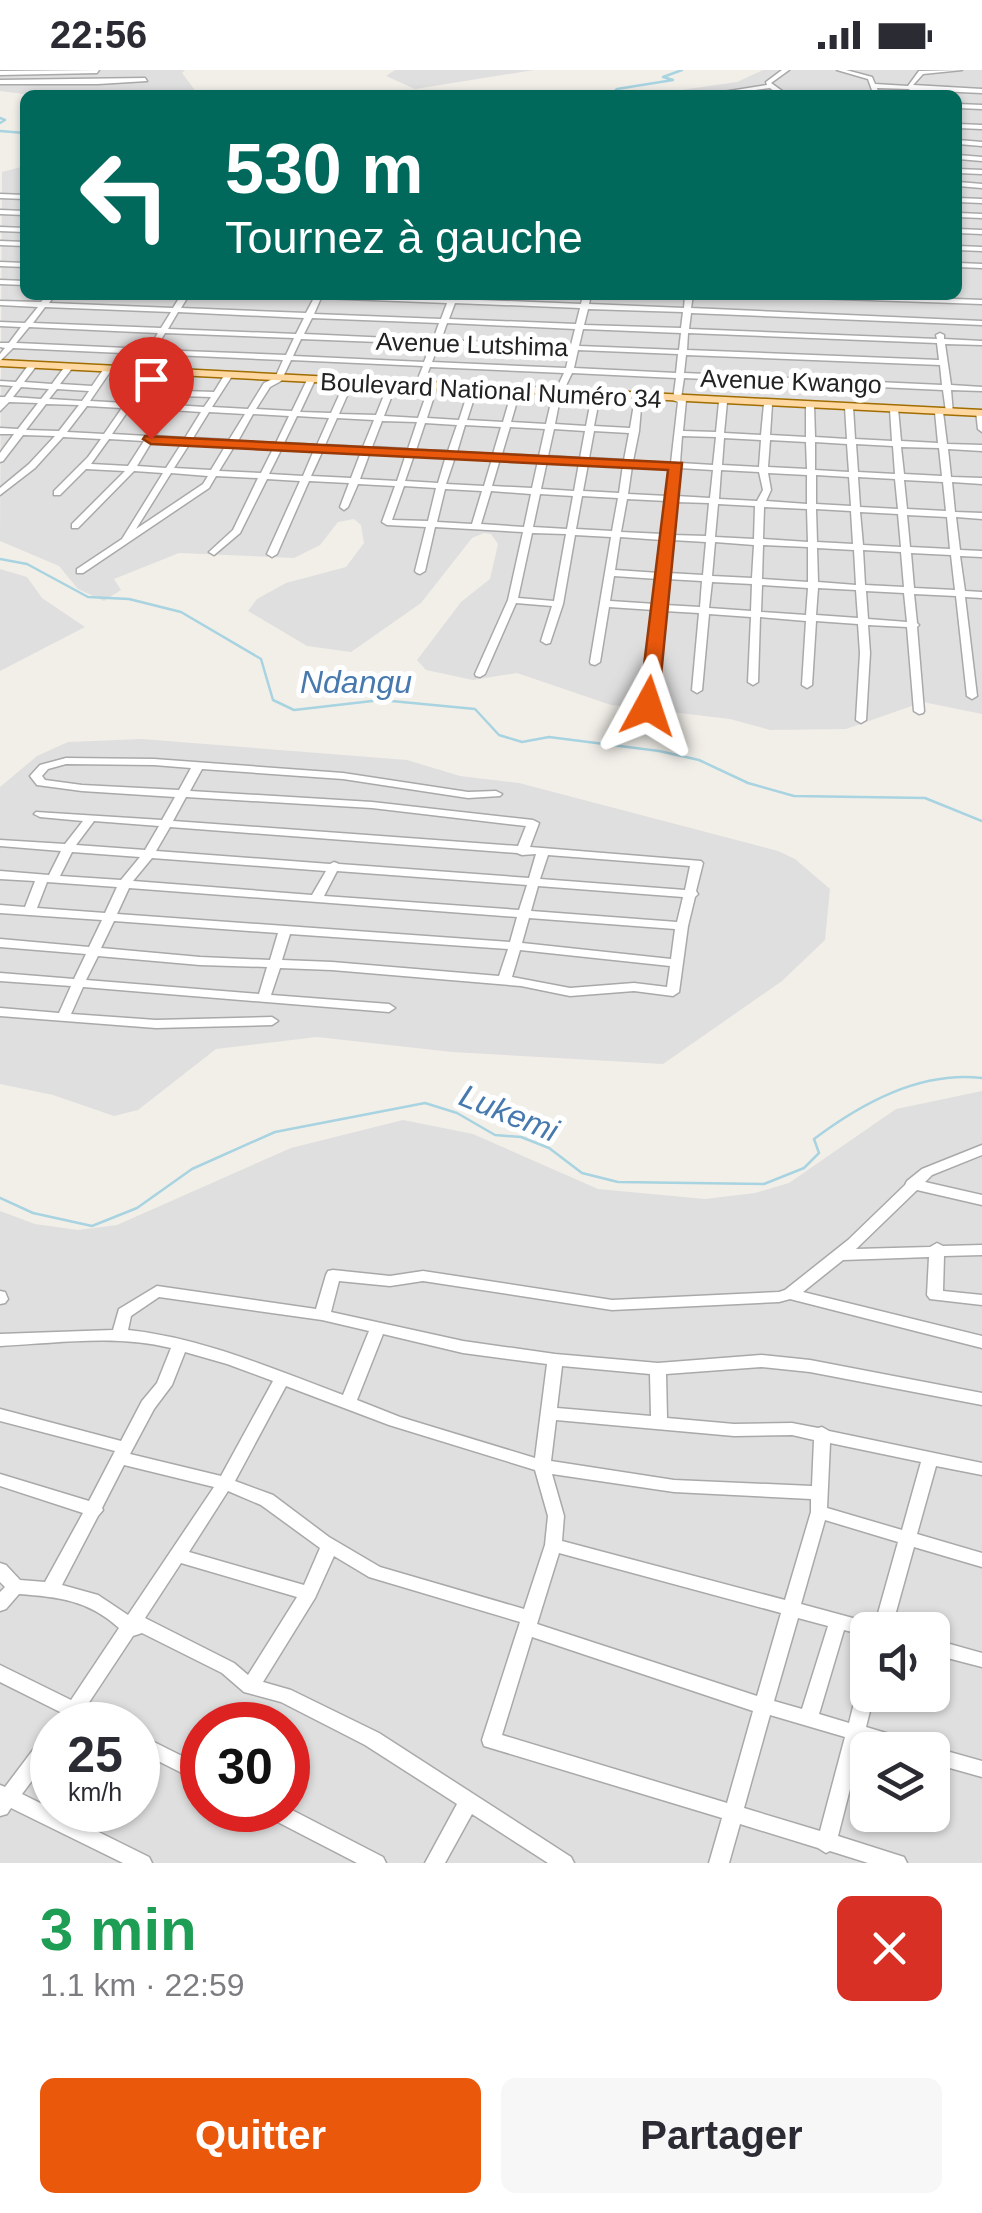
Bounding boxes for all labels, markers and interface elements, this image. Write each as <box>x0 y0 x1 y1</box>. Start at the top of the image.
text: 22:56 <box>50 14 147 56</box>
icon: left <box>60 130 190 260</box>
text: 530 m <box>225 130 423 208</box>
text: Tournez à gauche <box>225 212 583 263</box>
street label: Avenue Lutshima <box>375 327 569 361</box>
pin <box>109 337 194 440</box>
icon: arrive <box>124 352 179 407</box>
street label: Avenue Kwango <box>700 364 882 398</box>
street label: Boulevard National Numéro 34 <box>320 367 663 413</box>
position arrow <box>596 654 700 758</box>
water label: Ndangu <box>300 664 412 700</box>
water label: Lukemi <box>454 1077 564 1149</box>
map controls <box>850 1612 950 1832</box>
button: sound <box>850 1612 950 1712</box>
speed limit sign: 30 <box>180 1702 310 1832</box>
text: 25 <box>67 1727 123 1783</box>
button: layers <box>850 1732 950 1832</box>
text: km/h <box>68 1778 122 1806</box>
text: 3 min <box>40 1896 197 1963</box>
button: close <box>837 1896 942 2001</box>
text: 1.1 km · 22:59 <box>40 1967 245 2003</box>
button: Quitter <box>40 2078 481 2193</box>
button: Partager <box>501 2078 942 2193</box>

